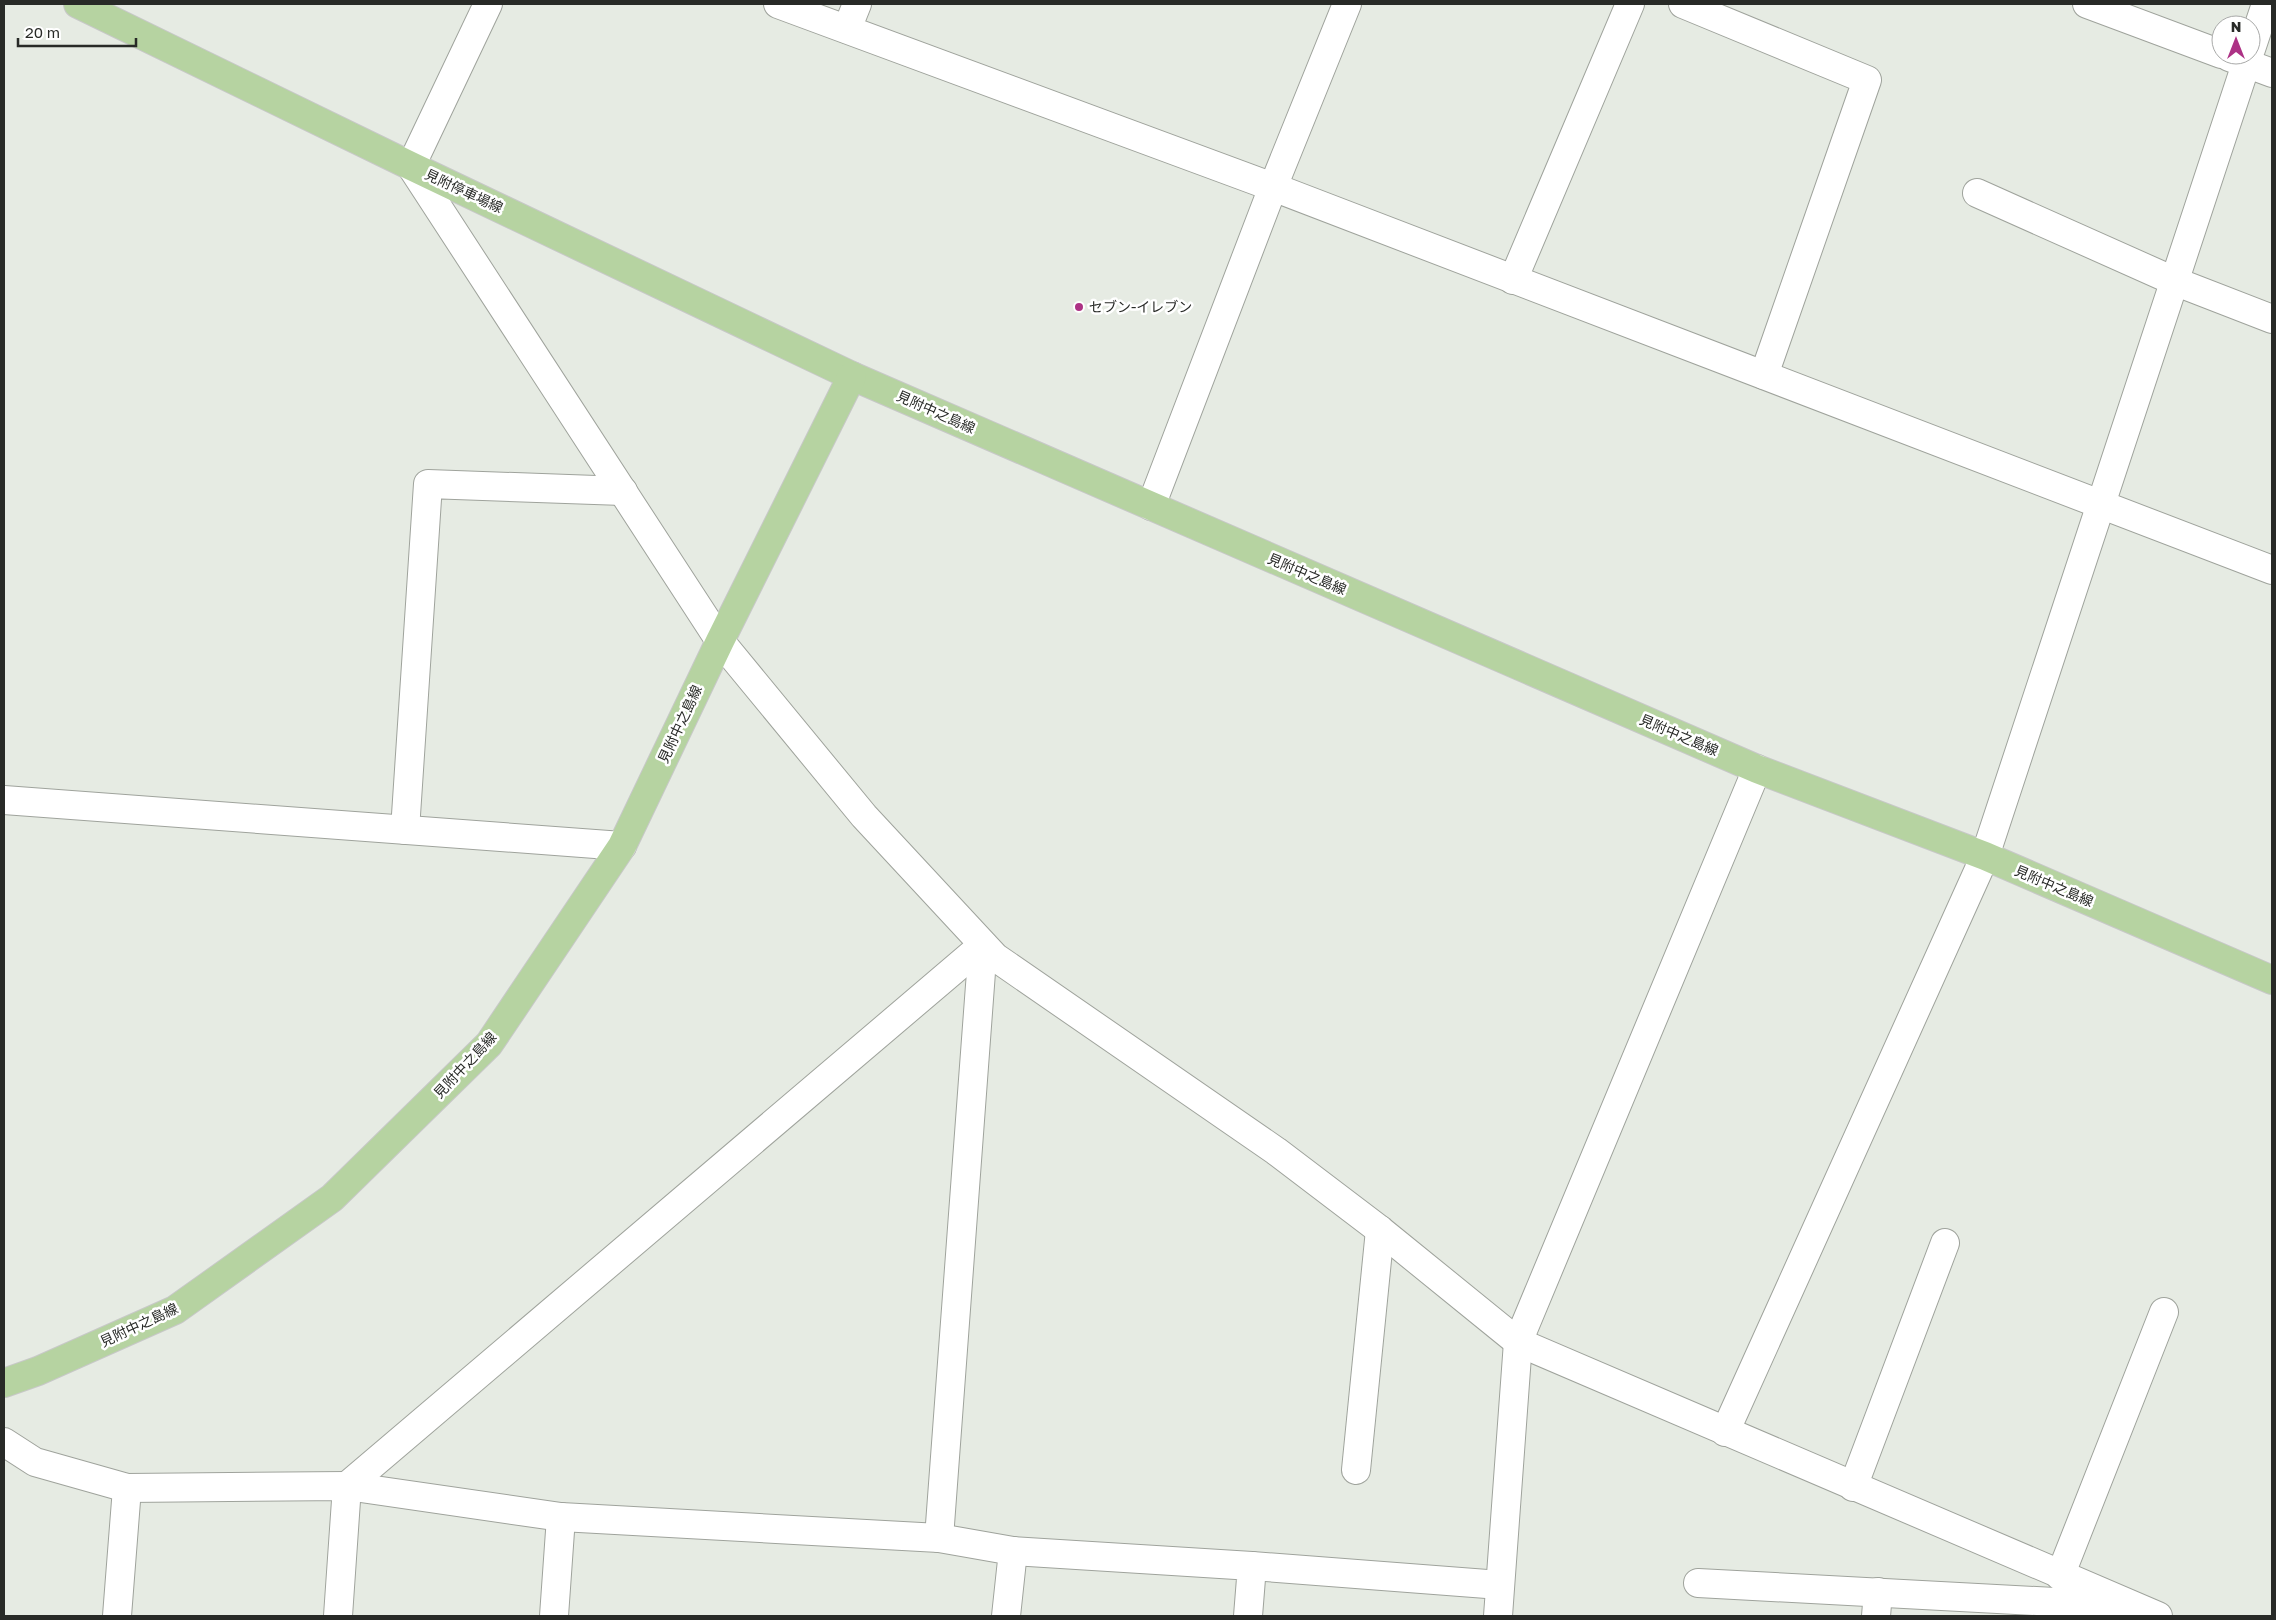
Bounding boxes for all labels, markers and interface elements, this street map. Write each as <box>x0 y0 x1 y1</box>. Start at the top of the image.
scale bar <box>18 15 135 47</box>
north arrow <box>2211 15 2261 65</box>
text: N <box>2231 18 2241 35</box>
text: 20 m <box>25 23 60 41</box>
street label: 見附停車場線 <box>423 165 506 216</box>
place label: セブン-イレブン <box>1089 298 1192 315</box>
marker: セブン-イレブン <box>1073 301 1085 313</box>
street label: 見附中之島線 <box>894 387 978 436</box>
street label: 見附中之島線 <box>1265 549 1349 598</box>
street label: 見附中之島線 <box>654 682 705 765</box>
street label: 見附中之島線 <box>1637 710 1721 759</box>
street label: 見附中之島線 <box>2012 861 2096 910</box>
street label: 見附中之島線 <box>430 1028 499 1101</box>
street label: 見附中之島線 <box>97 1299 180 1350</box>

